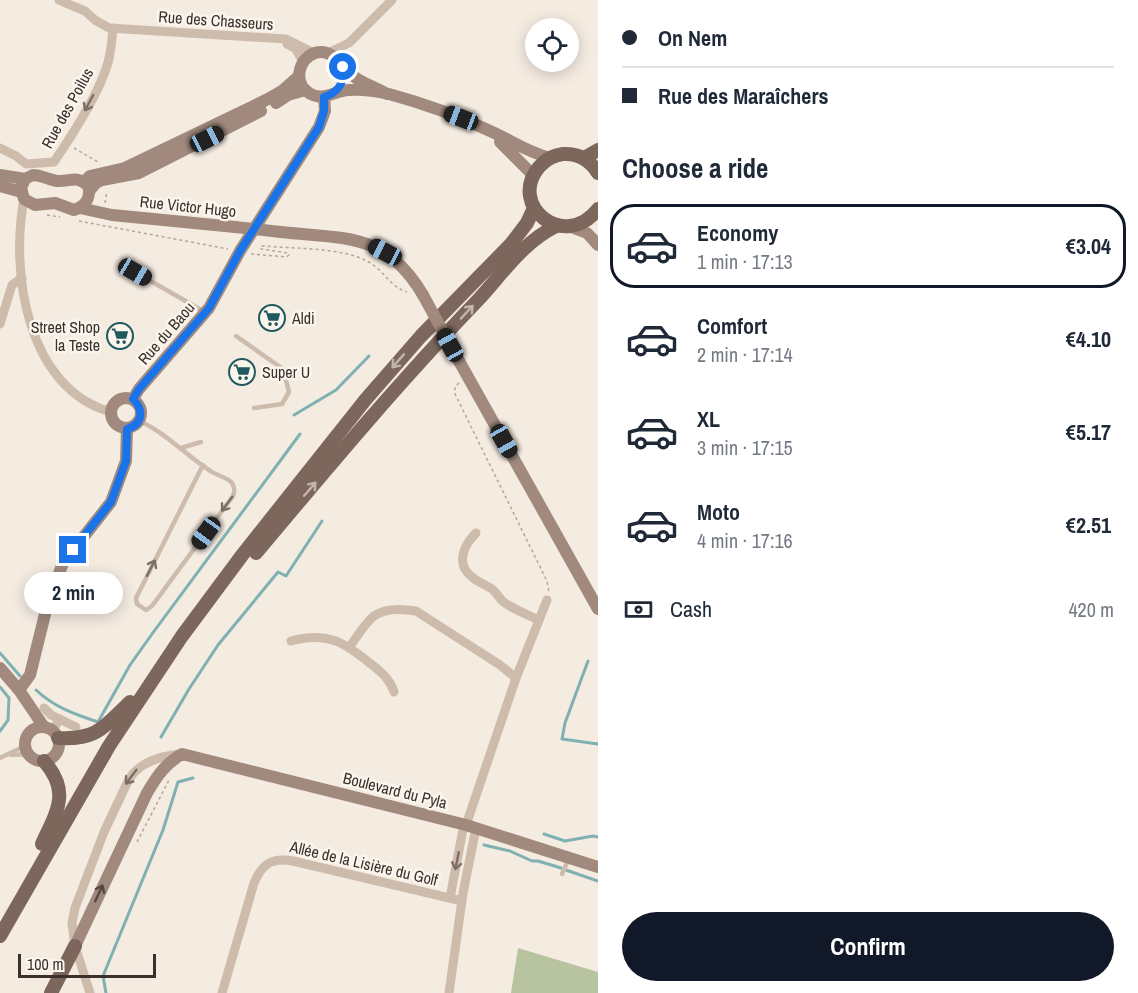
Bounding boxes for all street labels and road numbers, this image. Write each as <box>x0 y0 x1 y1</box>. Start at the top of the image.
street label: Rue des Chasseurs <box>158 5 274 35</box>
street label: Rue des Poilus <box>36 64 98 152</box>
street label: Rue Victor Hugo <box>139 190 237 222</box>
street label: Rue du Baou <box>133 297 199 369</box>
street label: Boulevard du Pyla <box>341 766 450 814</box>
street label: Allée de la Lisière du Golf <box>287 835 440 891</box>

